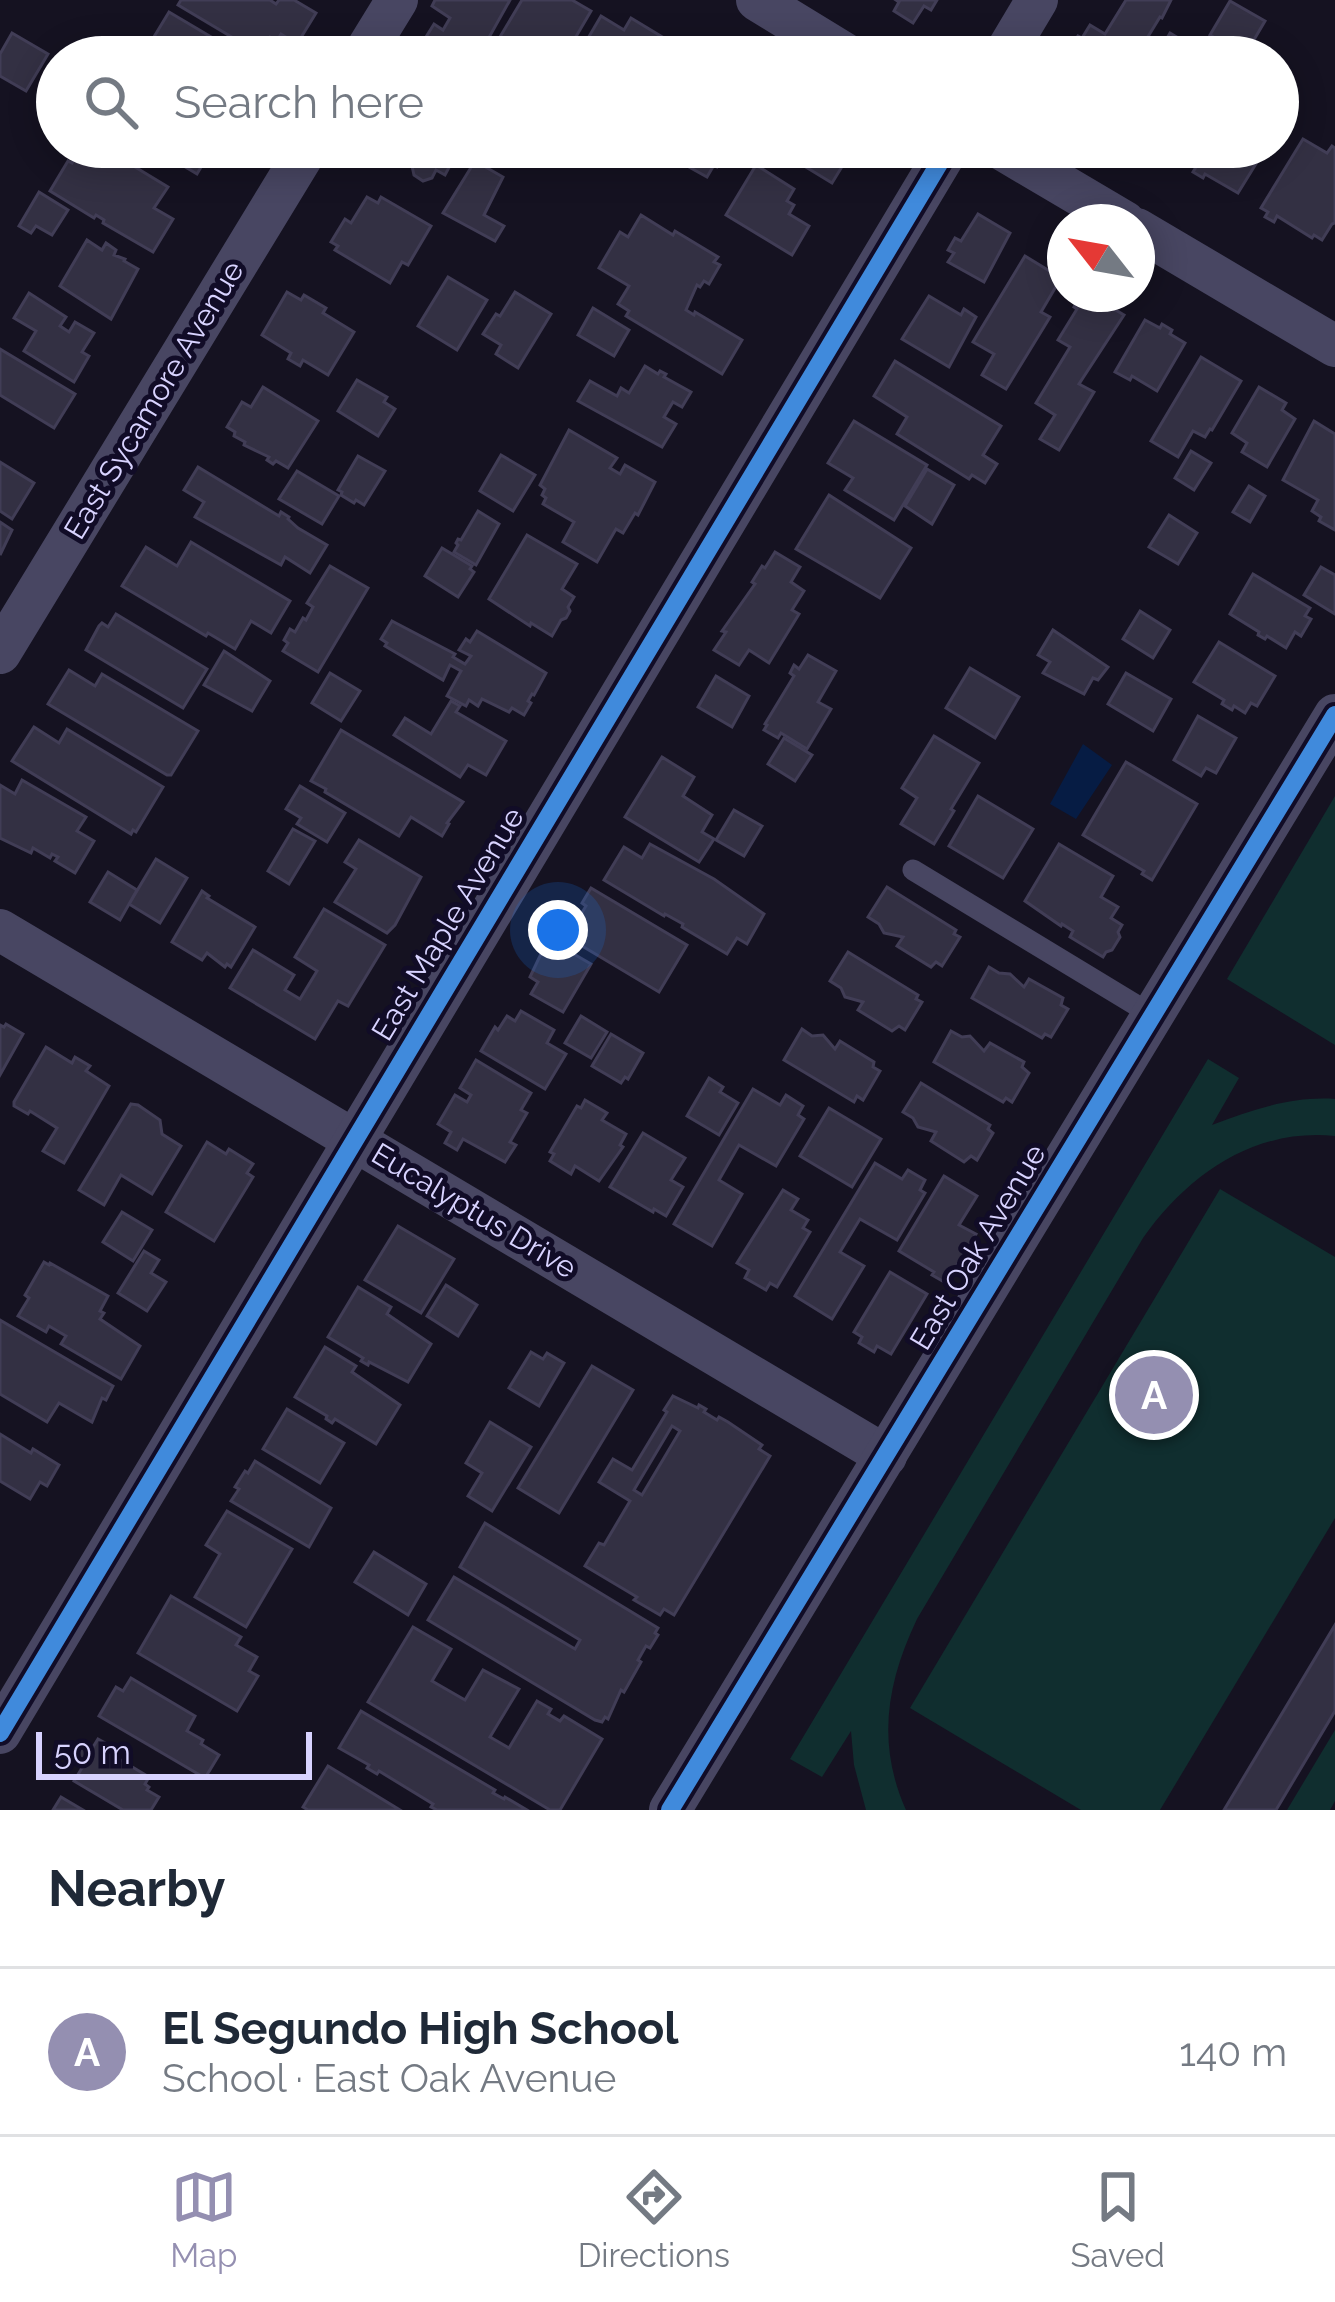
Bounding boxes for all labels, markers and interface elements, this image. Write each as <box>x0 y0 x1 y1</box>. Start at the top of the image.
search box <box>36 36 1299 168</box>
icon: search <box>78 69 144 135</box>
text: Search here <box>174 76 424 129</box>
north arrow <box>1047 204 1155 312</box>
street label: East Sycamore Avenue <box>57 254 250 545</box>
street label: East Maple Avenue <box>364 801 531 1047</box>
your location <box>528 900 588 960</box>
street label: Eucalyptus Drive <box>366 1136 583 1285</box>
street label: East Oak Avenue <box>902 1138 1053 1356</box>
pin: A <box>1115 1350 1193 1440</box>
scale bar <box>36 1726 312 1779</box>
text: 50 m <box>54 1733 131 1772</box>
text: Nearby <box>48 1858 225 1918</box>
text: El Segundo High School <box>162 2002 679 2055</box>
text: A <box>74 2029 100 2075</box>
text: 140 m <box>1179 2029 1287 2075</box>
text: School · East Oak Avenue <box>162 2055 616 2101</box>
tab: Map <box>170 2164 237 2275</box>
tab: Directions <box>578 2164 730 2275</box>
tab: Saved <box>1070 2164 1165 2275</box>

